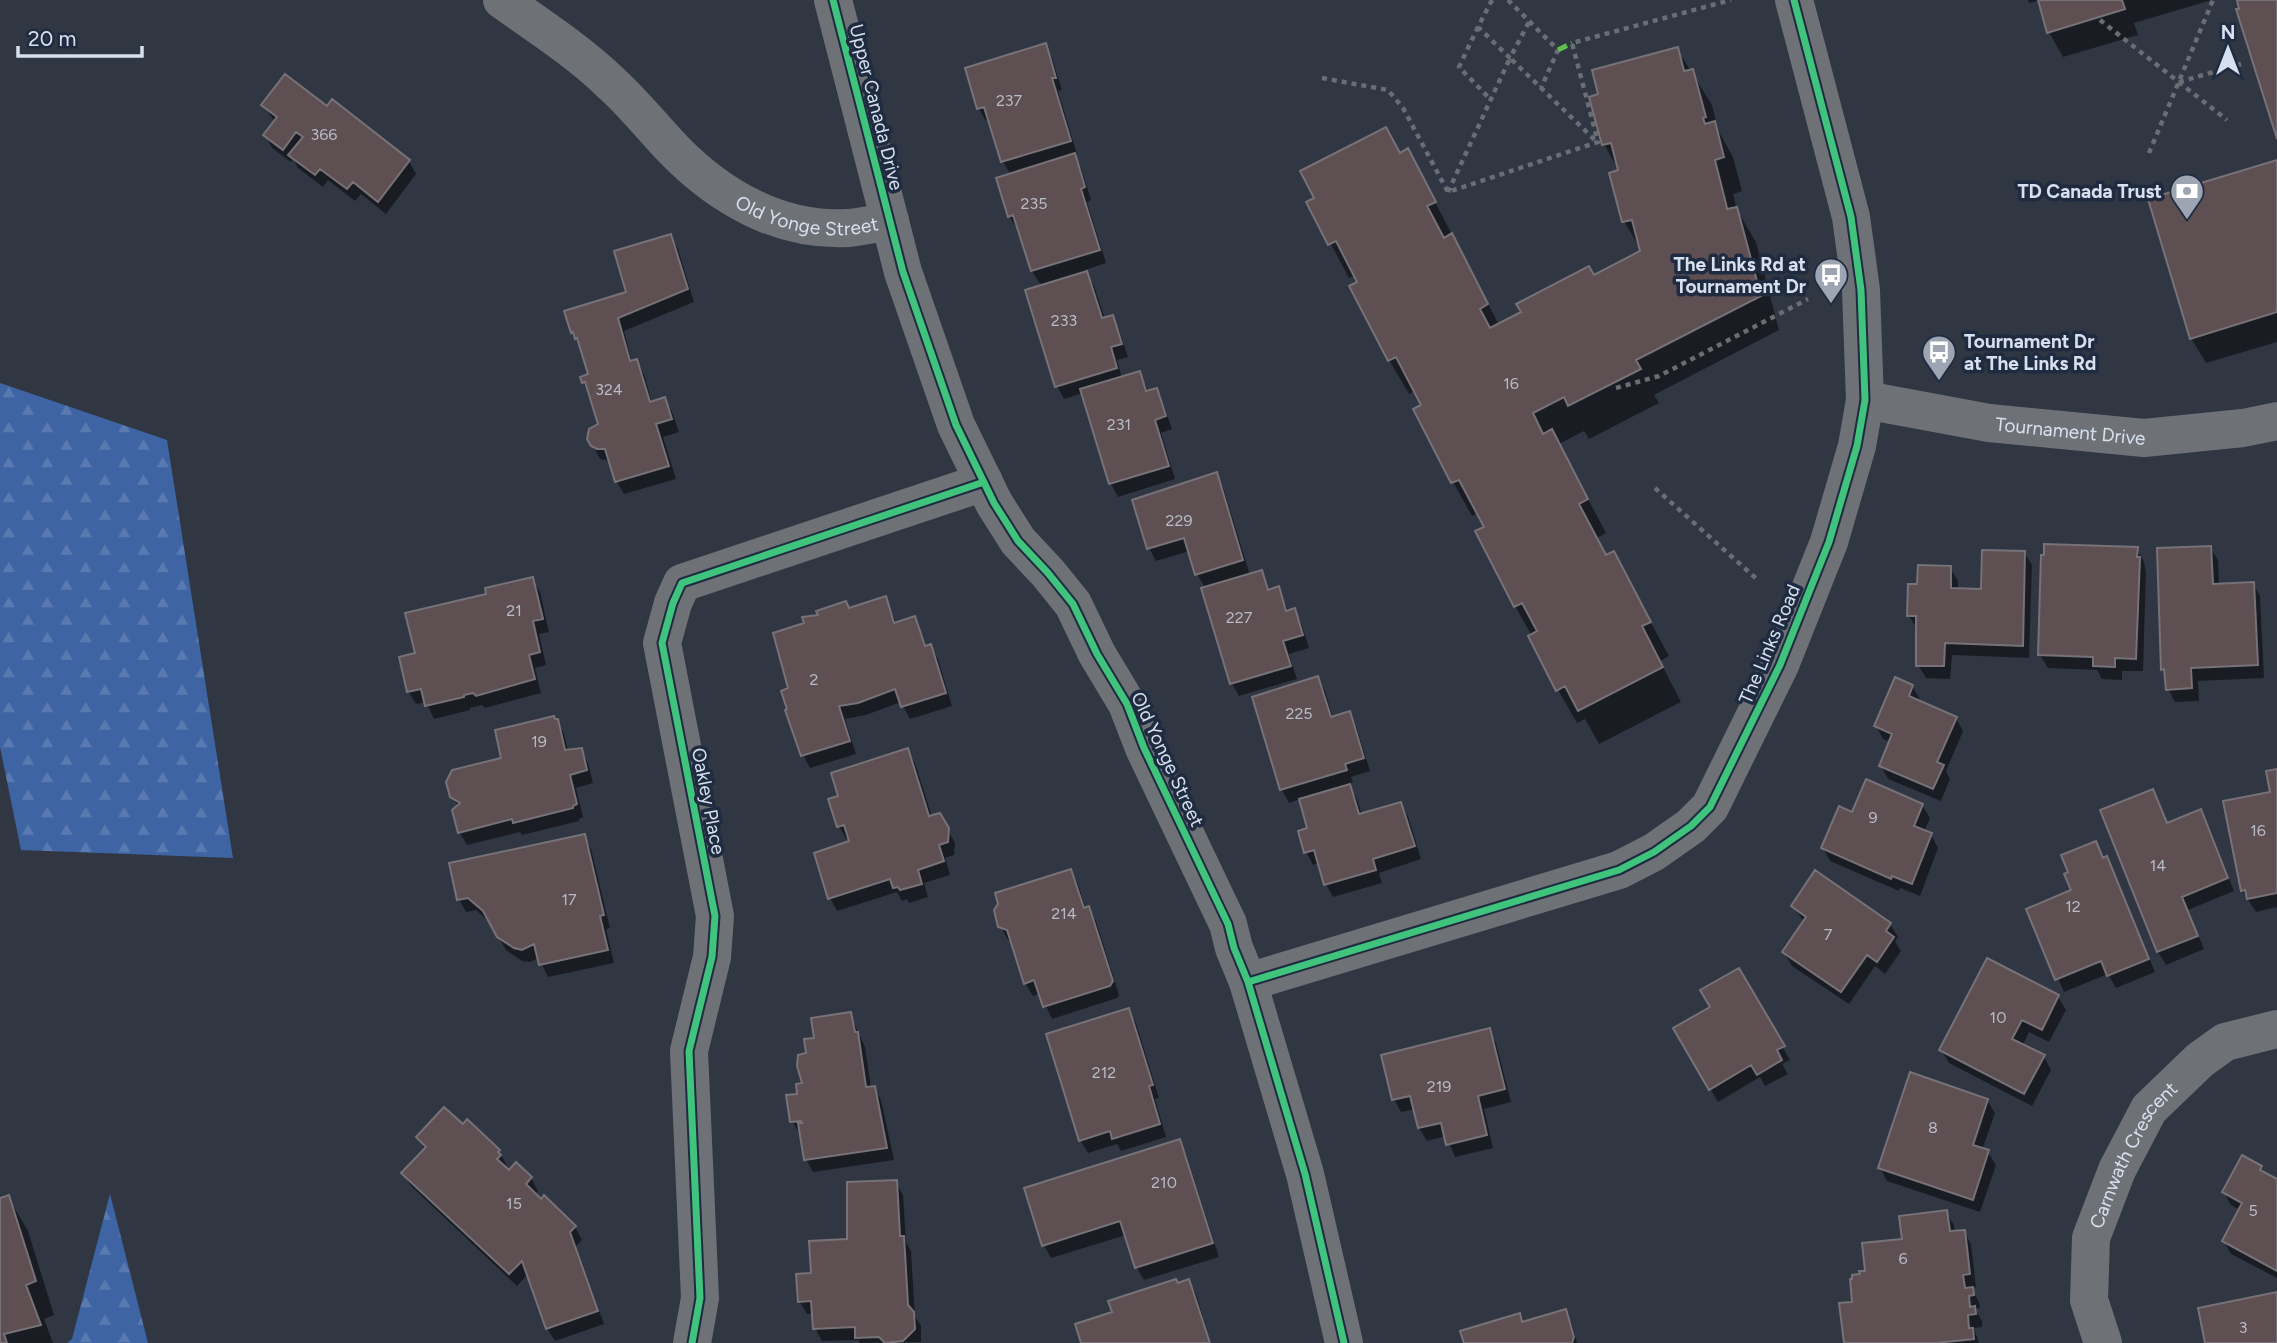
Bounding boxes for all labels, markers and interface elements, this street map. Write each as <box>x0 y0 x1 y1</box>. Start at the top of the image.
scale bar <box>18 14 142 58</box>
north arrow <box>2193 14 2263 84</box>
text: N <box>2221 21 2235 44</box>
street label: Upper Canada Drive <box>845 22 908 193</box>
text: 20 m <box>28 26 76 51</box>
house number: 237 <box>996 91 1023 110</box>
house number: 366 <box>311 125 337 144</box>
bank icon: TD Canada Trust <box>2168 172 2206 221</box>
place label: TD Canada Trust <box>2017 180 2162 203</box>
street label: Old Yonge Street <box>731 190 880 240</box>
house number: 235 <box>1021 194 1047 213</box>
place label: The Links Rd at Tournament Dr <box>1674 253 1806 298</box>
bus stop icon: The Links Rd at Tournament Dr <box>1812 256 1850 305</box>
house number: 233 <box>1051 311 1077 330</box>
place label: Tournament Dr at The Links Rd <box>1964 330 2096 375</box>
bus stop icon: Tournament Dr at The Links Rd <box>1920 333 1958 382</box>
house number: 16 <box>1503 374 1519 393</box>
house number: 324 <box>595 380 623 399</box>
street label: Tournament Drive <box>1994 413 2147 450</box>
house number: 231 <box>1107 415 1131 434</box>
house number: 229 <box>1166 511 1192 530</box>
street label: The Links Road <box>1734 581 1805 707</box>
house number: 21 <box>506 601 522 620</box>
house number: 227 <box>1226 608 1253 627</box>
house number: 2 <box>810 670 818 689</box>
street label: Old Yonge Street <box>1126 688 1209 830</box>
house number: 225 <box>1285 704 1313 723</box>
house number: 19 <box>531 732 547 751</box>
street label: Oakley Place <box>687 746 730 856</box>
house number: 9 <box>1868 808 1878 827</box>
house number: 16 <box>2250 821 2266 840</box>
house number: 14 <box>2150 856 2166 875</box>
house number: 17 <box>561 890 577 909</box>
house number: 12 <box>2065 897 2081 916</box>
house number: 214 <box>1051 904 1077 923</box>
house number: 7 <box>1824 925 1833 944</box>
house number: 10 <box>1990 1008 2006 1027</box>
house number: 212 <box>1092 1063 1116 1082</box>
house number: 219 <box>1427 1077 1451 1096</box>
street label: Carnwath Crescent <box>2085 1077 2182 1232</box>
house number: 8 <box>1928 1118 1938 1137</box>
house number: 210 <box>1151 1173 1177 1192</box>
house number: 15 <box>506 1194 522 1213</box>
house number: 5 <box>2248 1201 2258 1220</box>
house number: 6 <box>1898 1249 1908 1268</box>
house number: 3 <box>2239 1318 2247 1337</box>

